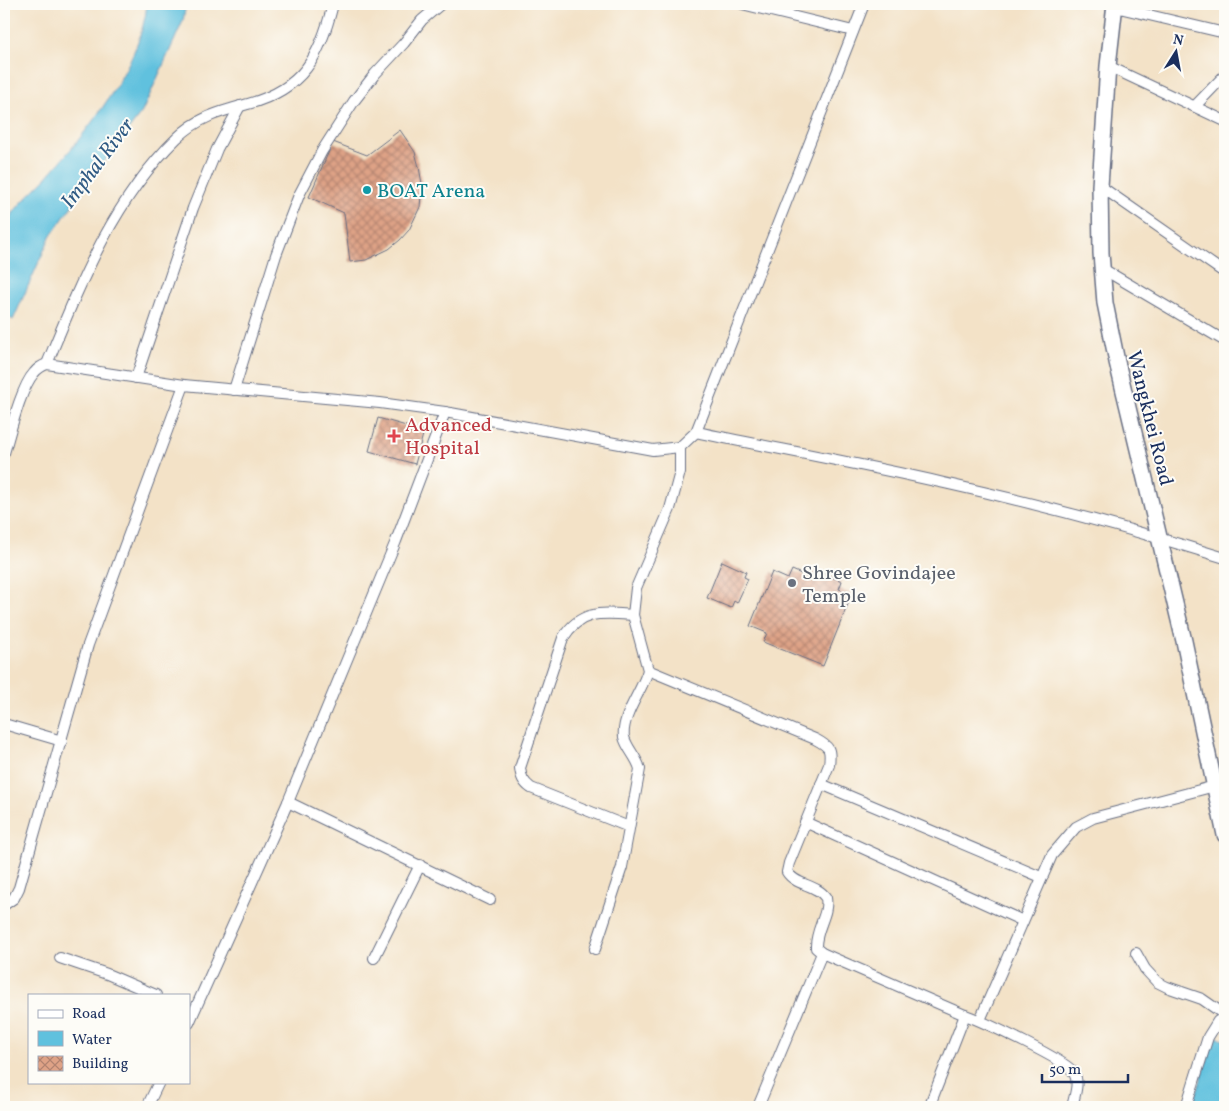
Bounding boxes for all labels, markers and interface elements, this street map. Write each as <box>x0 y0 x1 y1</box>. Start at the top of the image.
north arrow <box>1152 28 1202 78</box>
text: N <box>1171 30 1185 51</box>
water label: Imphal River <box>55 113 142 215</box>
place label: BOAT Arena <box>377 178 485 206</box>
marker: BOAT Arena <box>361 184 373 196</box>
street label: Wangkhei Road <box>1119 348 1179 489</box>
place label: Advanced Hospital <box>405 412 492 463</box>
marker: Advanced Hospital <box>387 429 401 443</box>
place label: Shree Govindajee Temple <box>802 560 956 611</box>
marker: Shree Govindajee Temple <box>786 577 798 589</box>
legend <box>28 994 190 1084</box>
text: Road <box>72 1004 106 1025</box>
text: Water <box>72 1030 112 1051</box>
scale bar <box>1042 1051 1128 1083</box>
text: Building <box>72 1054 129 1075</box>
text: 50 m <box>1049 1060 1081 1081</box>

